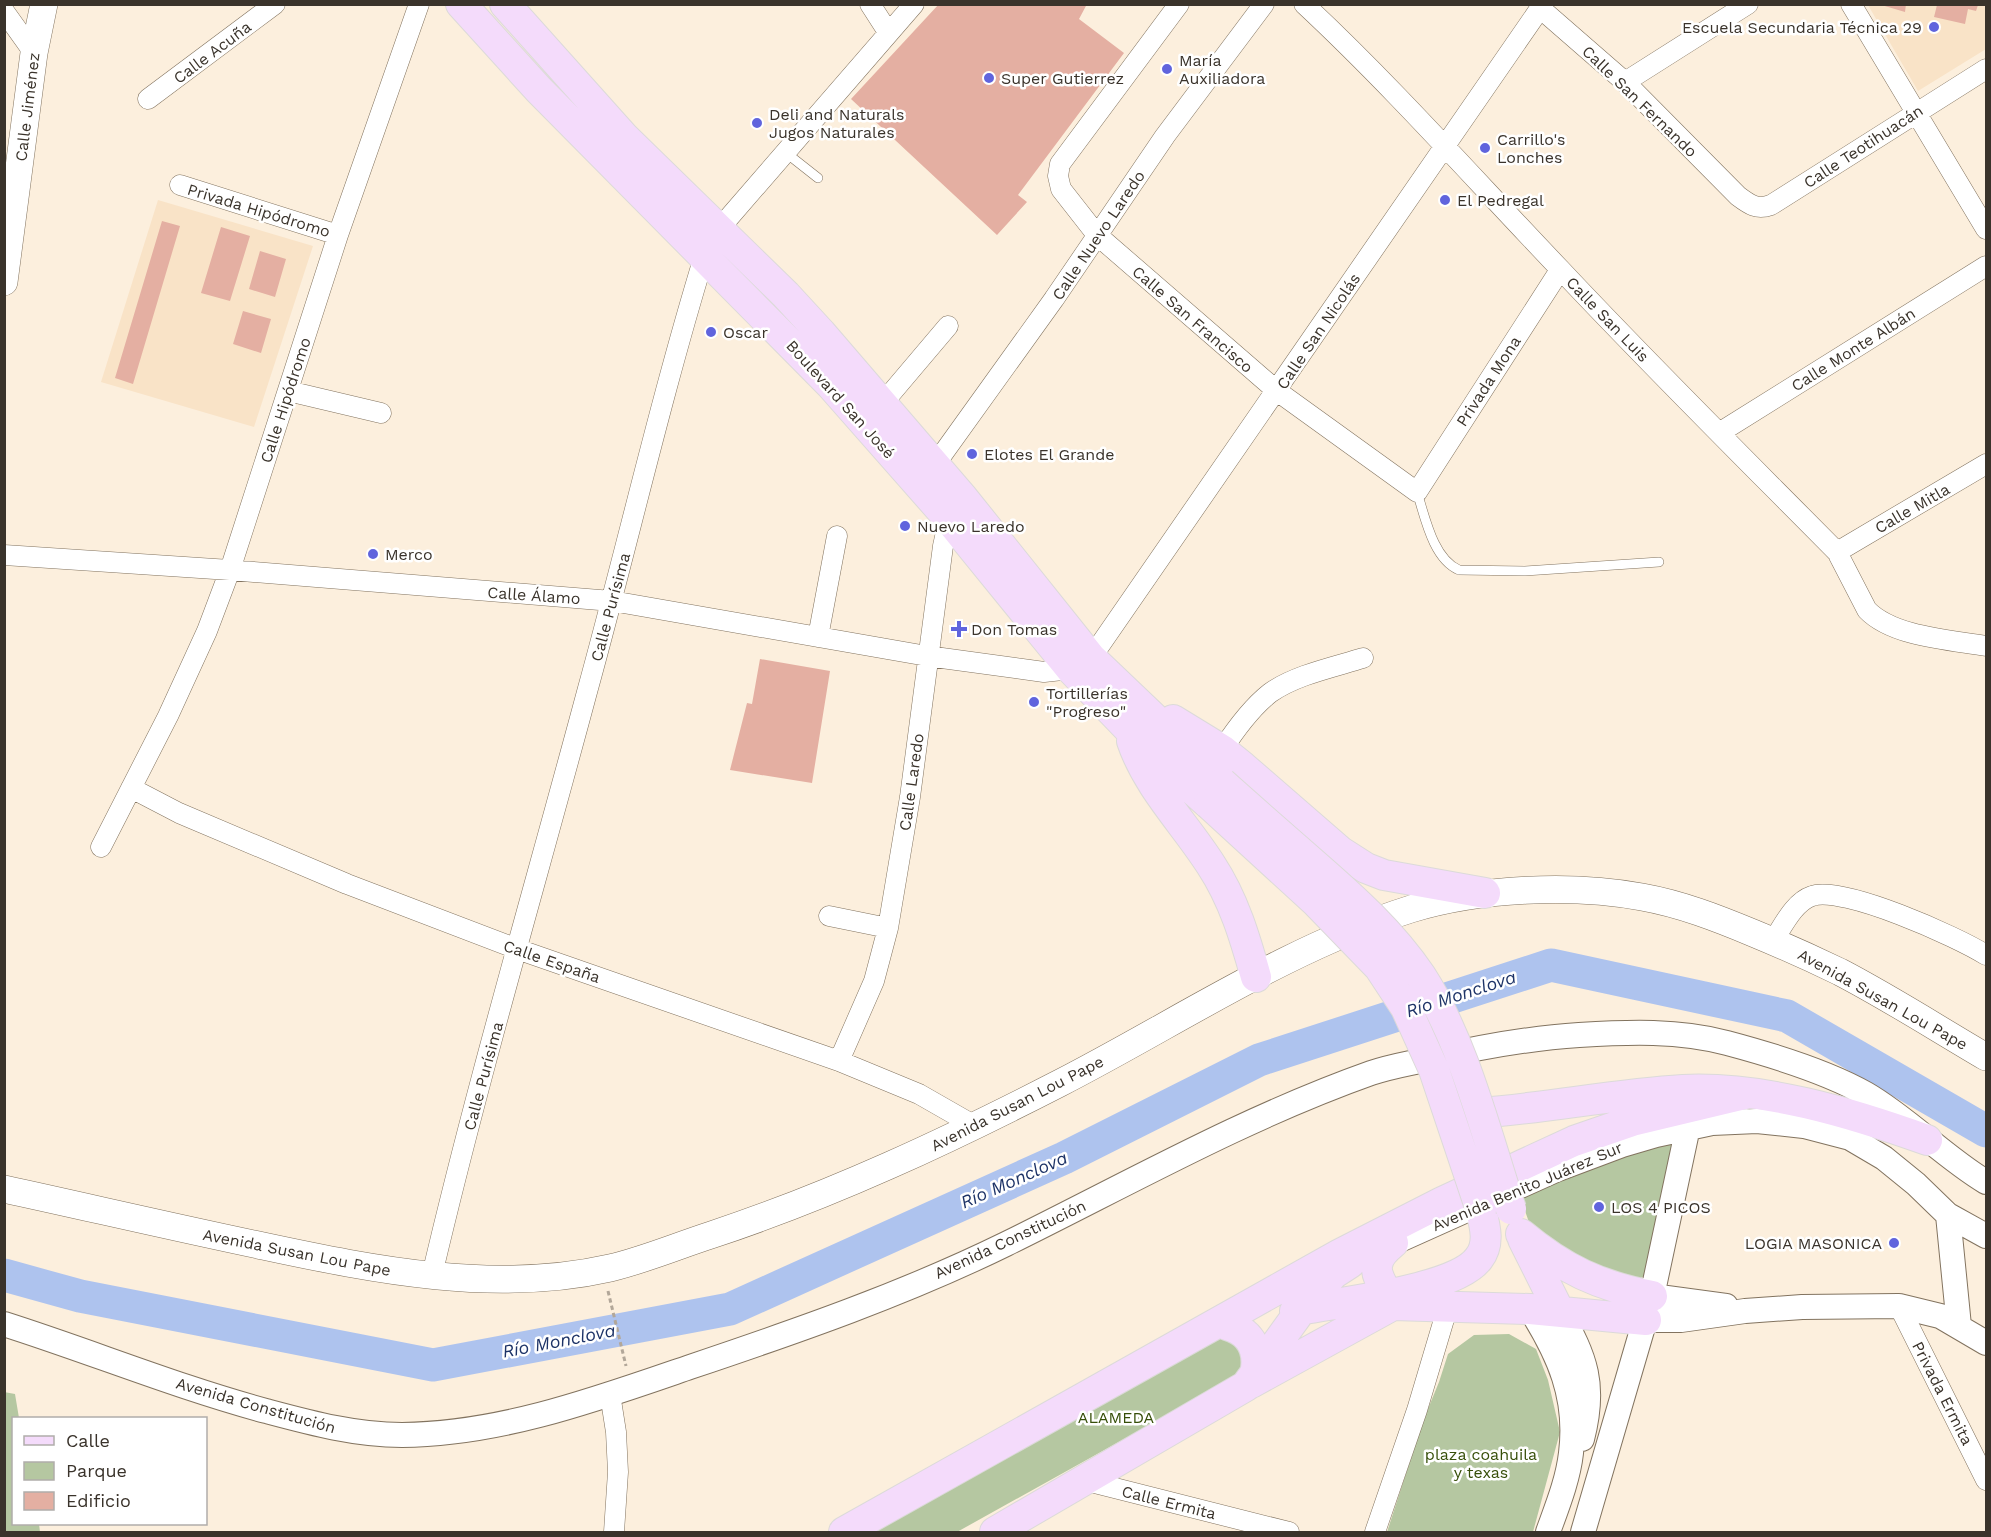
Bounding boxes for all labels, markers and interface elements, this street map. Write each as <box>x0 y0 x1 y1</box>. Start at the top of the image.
street label: Calle Acuña <box>170 17 255 88</box>
place label: Escuela Secundaria Técnica 29 <box>1682 18 1922 37</box>
marker: Escuela Secundaria Técnica 29 <box>1927 20 1941 34</box>
street label: Calle San Fernando <box>1578 42 1701 161</box>
place label: María Auxiliadora <box>1179 51 1265 88</box>
street label: Calle Jiménez <box>11 52 44 163</box>
marker: María Auxiliadora <box>1160 62 1174 76</box>
place label: Super Gutierrez <box>1001 69 1124 88</box>
marker: Super Gutierrez <box>982 71 996 85</box>
street label: Calle Teotihuacán <box>1800 101 1926 192</box>
place label: Deli and Naturals Jugos Naturales <box>769 105 904 142</box>
marker: Deli and Naturals Jugos Naturales <box>750 116 764 130</box>
place label: Carrillo's Lonches <box>1497 130 1565 167</box>
marker: Carrillo's Lonches <box>1478 141 1492 155</box>
street label: Calle Nuevo Laredo <box>1048 167 1149 304</box>
street label: Privada Hipódromo <box>185 180 333 241</box>
place label: El Pedregal <box>1457 191 1544 210</box>
marker: El Pedregal <box>1438 193 1452 207</box>
street label: Calle San Francisco <box>1128 262 1257 377</box>
street label: Calle San Nicolás <box>1273 270 1364 393</box>
street label: Calle San Luis <box>1562 273 1653 366</box>
street label: Calle Monte Albán <box>1788 304 1919 395</box>
place label: Oscar <box>723 323 768 342</box>
marker: Oscar <box>704 325 718 339</box>
street label: Privada Mona <box>1452 332 1525 430</box>
street label: Calle Hipódromo <box>256 335 315 465</box>
street label: Boulevard San José <box>782 336 899 463</box>
place label: Elotes El Grande <box>984 445 1115 464</box>
marker: Elotes El Grande <box>965 447 979 461</box>
street label: Calle Mitla <box>1872 479 1953 537</box>
place label: Nuevo Laredo <box>917 517 1025 536</box>
marker: Nuevo Laredo <box>898 519 912 533</box>
place label: Merco <box>385 545 433 564</box>
marker: Merco <box>366 547 380 561</box>
street label: Calle Purísima <box>587 551 634 664</box>
street label: Calle Álamo <box>487 583 581 608</box>
place label: Don Tomas <box>971 620 1057 639</box>
marker: Don Tomas <box>952 622 966 636</box>
place label: Tortillerías "Progreso" <box>1046 684 1128 721</box>
marker: Tortillerías "Progreso" <box>1027 695 1041 709</box>
street label: Calle Laredo <box>895 732 928 832</box>
street label: Calle España <box>501 936 603 987</box>
street label: Avenida Susan Lou Pape <box>1795 945 1971 1054</box>
water label: Río Monclova <box>1403 966 1519 1021</box>
street label: Calle Purísima <box>460 1020 507 1133</box>
street label: Avenida Susan Lou Pape <box>928 1052 1107 1155</box>
street label: Avenida Benito Juárez Sur <box>1429 1137 1626 1235</box>
water label: Río Monclova <box>957 1147 1070 1212</box>
street label: Avenida Constitución <box>931 1196 1089 1283</box>
place label: LOS 4 PICOS <box>1611 1198 1711 1217</box>
marker: LOS 4 PICOS <box>1592 1200 1606 1214</box>
street label: Avenida Susan Lou Pape <box>201 1225 393 1280</box>
place label: LOGIA MASONICA <box>1745 1234 1882 1253</box>
marker: LOGIA MASONICA <box>1887 1236 1901 1250</box>
water label: Río Monclova <box>501 1319 617 1362</box>
street label: Privada Ermita <box>1908 1338 1977 1448</box>
street label: Avenida Constitución <box>174 1374 338 1437</box>
park label: ALAMEDA <box>1078 1408 1155 1427</box>
legend <box>12 1417 207 1525</box>
text: Calle <box>66 1430 110 1451</box>
park label: plaza coahuila y texas <box>1425 1445 1537 1482</box>
text: Parque <box>66 1460 127 1481</box>
street label: Calle Ermita <box>1120 1482 1218 1523</box>
text: Edificio <box>66 1490 131 1511</box>

